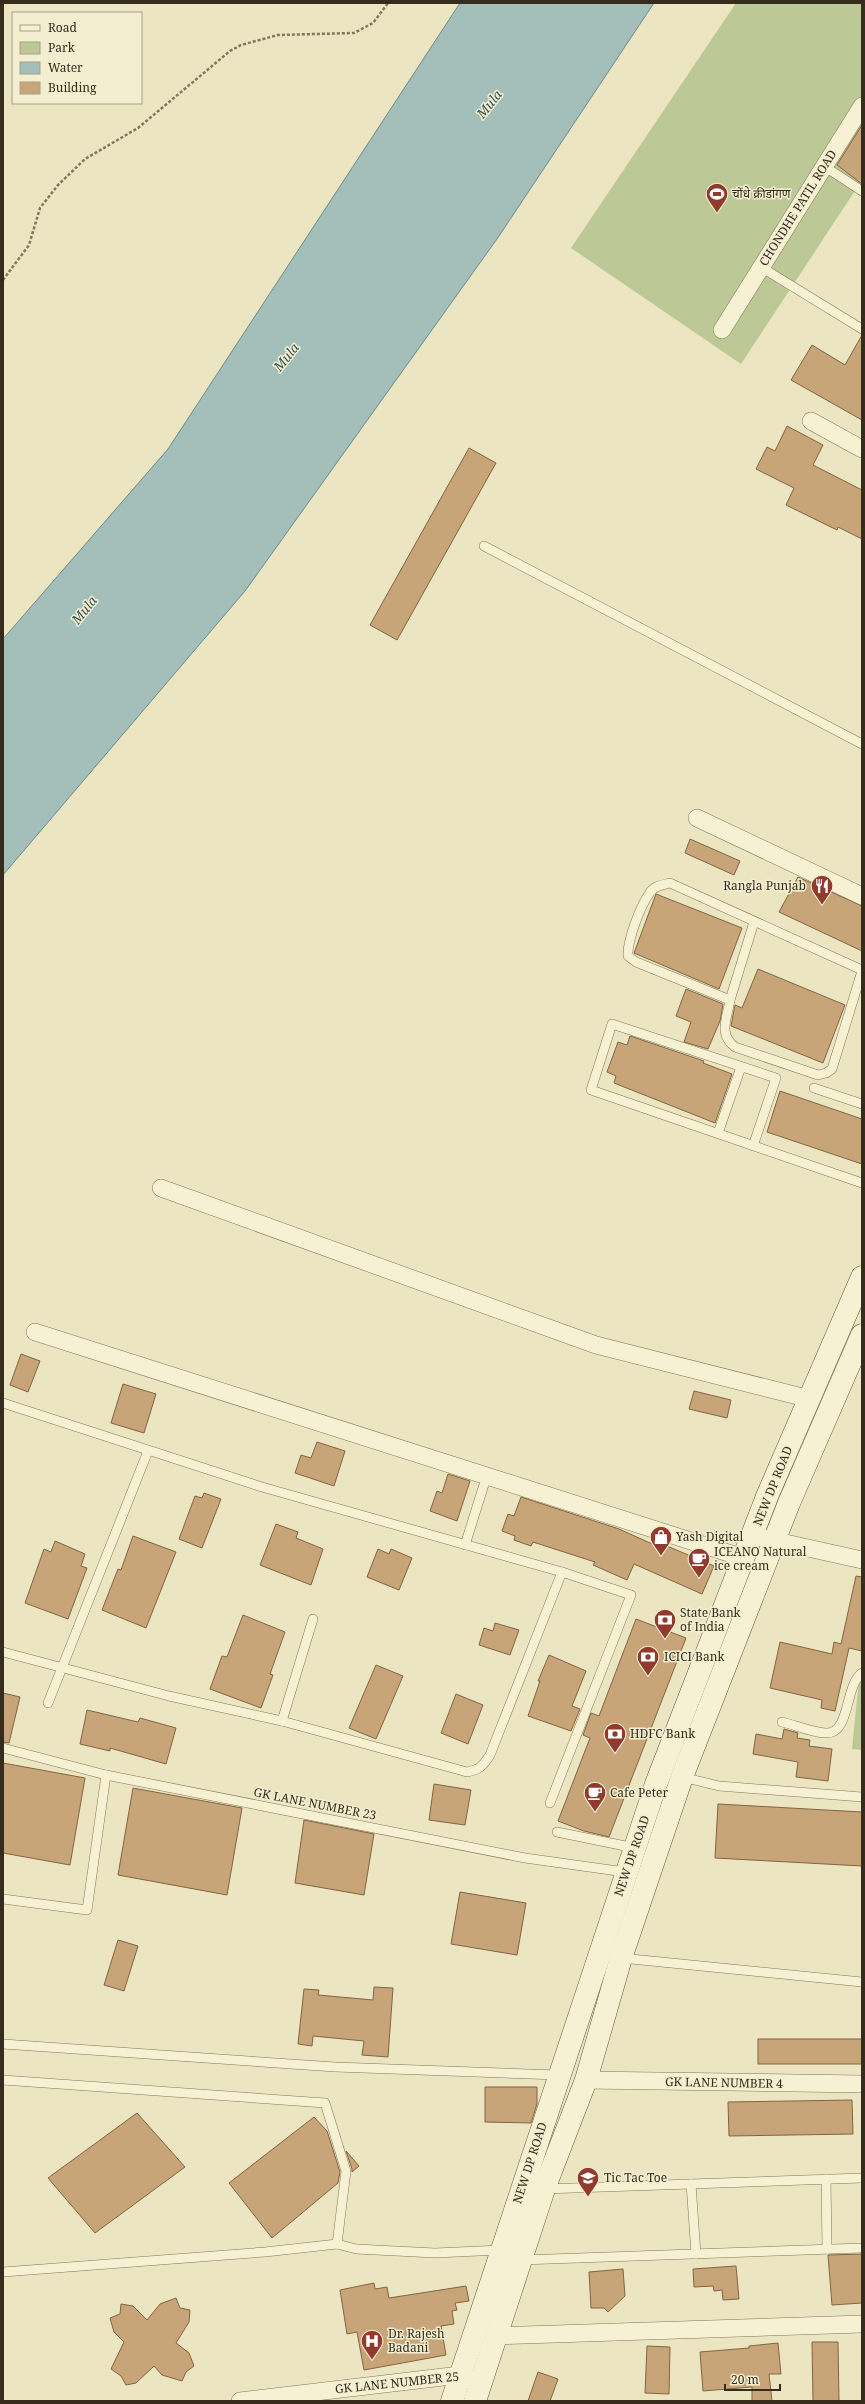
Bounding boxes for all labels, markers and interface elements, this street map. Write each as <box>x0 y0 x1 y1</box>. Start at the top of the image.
legend <box>12 12 142 104</box>
text: Road <box>48 19 78 36</box>
text: Park <box>48 39 76 56</box>
text: Water <box>48 59 83 76</box>
text: Building <box>48 79 97 96</box>
water label: Mula <box>471 86 506 123</box>
street label: CHONDHE PATIL ROAD <box>755 146 840 269</box>
sports icon: चोंधे क्रीडांगण <box>704 181 730 214</box>
place label: चोंधे क्रीडांगण <box>732 185 791 202</box>
water label: Mula <box>268 339 303 376</box>
water label: Mula <box>66 592 101 629</box>
restaurant icon: Rangla Punjab <box>809 873 835 906</box>
place label: Rangla Punjab <box>723 877 806 894</box>
street label: NEW DP ROAD <box>749 1443 796 1528</box>
shop icon: Yash Digital <box>648 1524 674 1557</box>
place label: Yash Digital <box>675 1528 744 1545</box>
place label: ICEANO Natural ice cream <box>714 1543 807 1574</box>
cafe icon: ICEANO Natural ice cream <box>686 1546 712 1579</box>
place label: State Bank of India <box>680 1604 742 1635</box>
bank icon: State Bank of India <box>652 1607 678 1640</box>
bank icon: ICICI Bank <box>635 1644 661 1677</box>
place label: ICICI Bank <box>664 1648 725 1665</box>
bank icon: HDFC Bank <box>602 1721 628 1754</box>
place label: HDFC Bank <box>630 1725 696 1742</box>
cafe icon: Cafe Peter <box>582 1780 608 1813</box>
street label: GK LANE NUMBER 23 <box>252 1783 378 1824</box>
place label: Cafe Peter <box>610 1784 668 1801</box>
street label: NEW DP ROAD <box>610 1813 653 1899</box>
street label: GK LANE NUMBER 4 <box>665 2073 783 2092</box>
street label: NEW DP ROAD <box>508 2120 551 2206</box>
school or university icon: Tic Tac Toe <box>575 2165 601 2198</box>
place label: Tic Tac Toe <box>604 2169 667 2186</box>
place label: Dr. Rajesh Badani <box>388 2325 445 2356</box>
hospital icon: Dr. Rajesh Badani <box>359 2328 385 2361</box>
scale bar <box>725 2366 780 2392</box>
street label: GK LANE NUMBER 25 <box>334 2368 460 2397</box>
text: 20 m <box>731 2371 759 2388</box>

